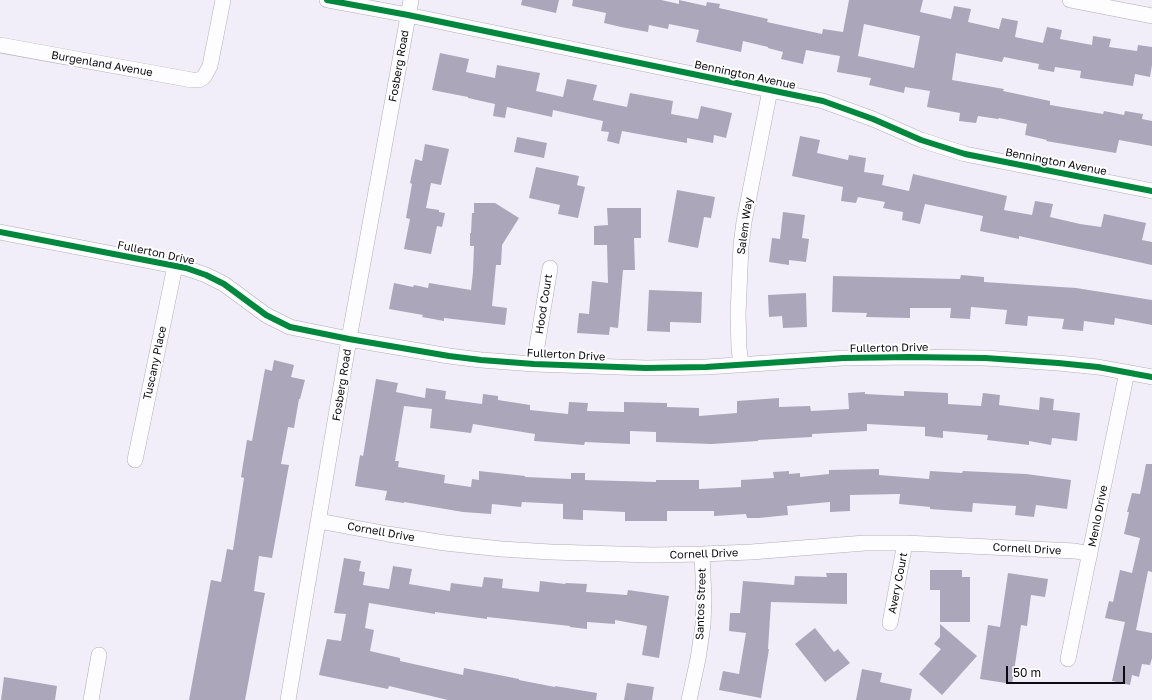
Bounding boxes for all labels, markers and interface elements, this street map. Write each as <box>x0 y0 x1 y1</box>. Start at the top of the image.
street label: Fosberg Road <box>386 29 412 103</box>
street label: Burgenland Avenue <box>50 49 154 79</box>
street label: Bennington Avenue <box>693 58 797 92</box>
street label: Bennington Avenue <box>1004 146 1108 178</box>
street label: Salem Way <box>734 196 756 256</box>
street label: Fullerton Drive <box>116 238 196 268</box>
street label: Hood Court <box>533 273 555 335</box>
street label: Tuscany Place <box>141 325 169 401</box>
street label: Fullerton Drive <box>849 341 929 355</box>
street label: Fullerton Drive <box>526 346 606 364</box>
street label: Fosberg Road <box>330 348 354 422</box>
street label: Menlo Drive <box>1086 484 1110 548</box>
street label: Cornell Drive <box>346 520 416 544</box>
street label: Cornell Drive <box>992 541 1062 557</box>
street label: Cornell Drive <box>670 546 738 562</box>
street label: Avery Court <box>886 551 910 615</box>
street label: Santos Street <box>693 568 709 640</box>
scale bar <box>1008 658 1127 684</box>
text: 50 m <box>1013 665 1041 680</box>

